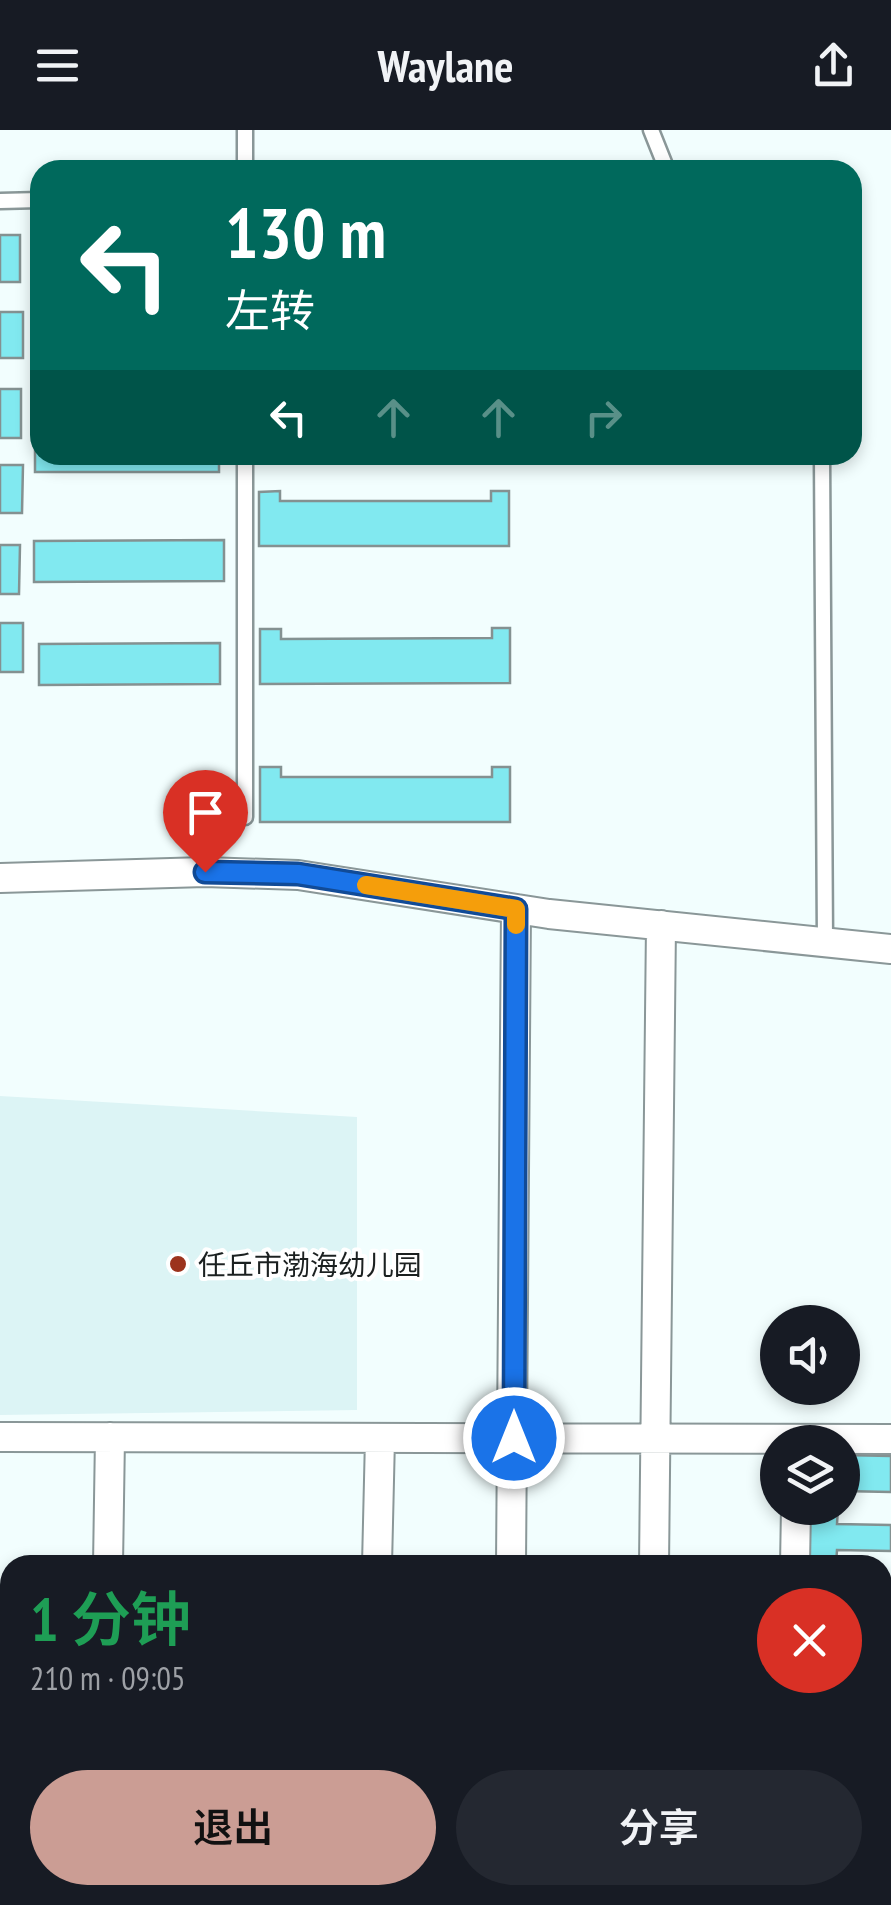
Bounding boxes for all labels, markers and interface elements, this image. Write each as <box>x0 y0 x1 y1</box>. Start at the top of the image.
text: Waylane <box>378 36 514 94</box>
icon: menu <box>30 38 85 93</box>
icon: share <box>806 38 861 93</box>
text: 130 m <box>225 187 386 277</box>
icon: left <box>60 200 190 330</box>
text: 左转 <box>225 281 315 339</box>
icon: left <box>261 390 316 445</box>
icon: ahead <box>366 390 421 445</box>
icon: ahead <box>471 390 526 445</box>
icon: right <box>576 390 631 445</box>
pin <box>163 770 248 873</box>
icon: arrive <box>178 785 233 840</box>
place label: 任丘市渤海幼儿园 <box>198 1246 422 1283</box>
marker: 任丘市渤海幼儿园 <box>167 1253 189 1275</box>
map controls <box>760 1305 860 1525</box>
button: sound <box>760 1305 860 1405</box>
position arrow <box>462 1386 566 1490</box>
button: layers <box>760 1425 860 1525</box>
text: 1 分钟 <box>30 1580 191 1658</box>
button: close <box>757 1588 862 1693</box>
text: 210 m · 09:05 <box>30 1657 185 1699</box>
button: 退出 <box>30 1770 436 1885</box>
button: 分享 <box>456 1770 862 1885</box>

